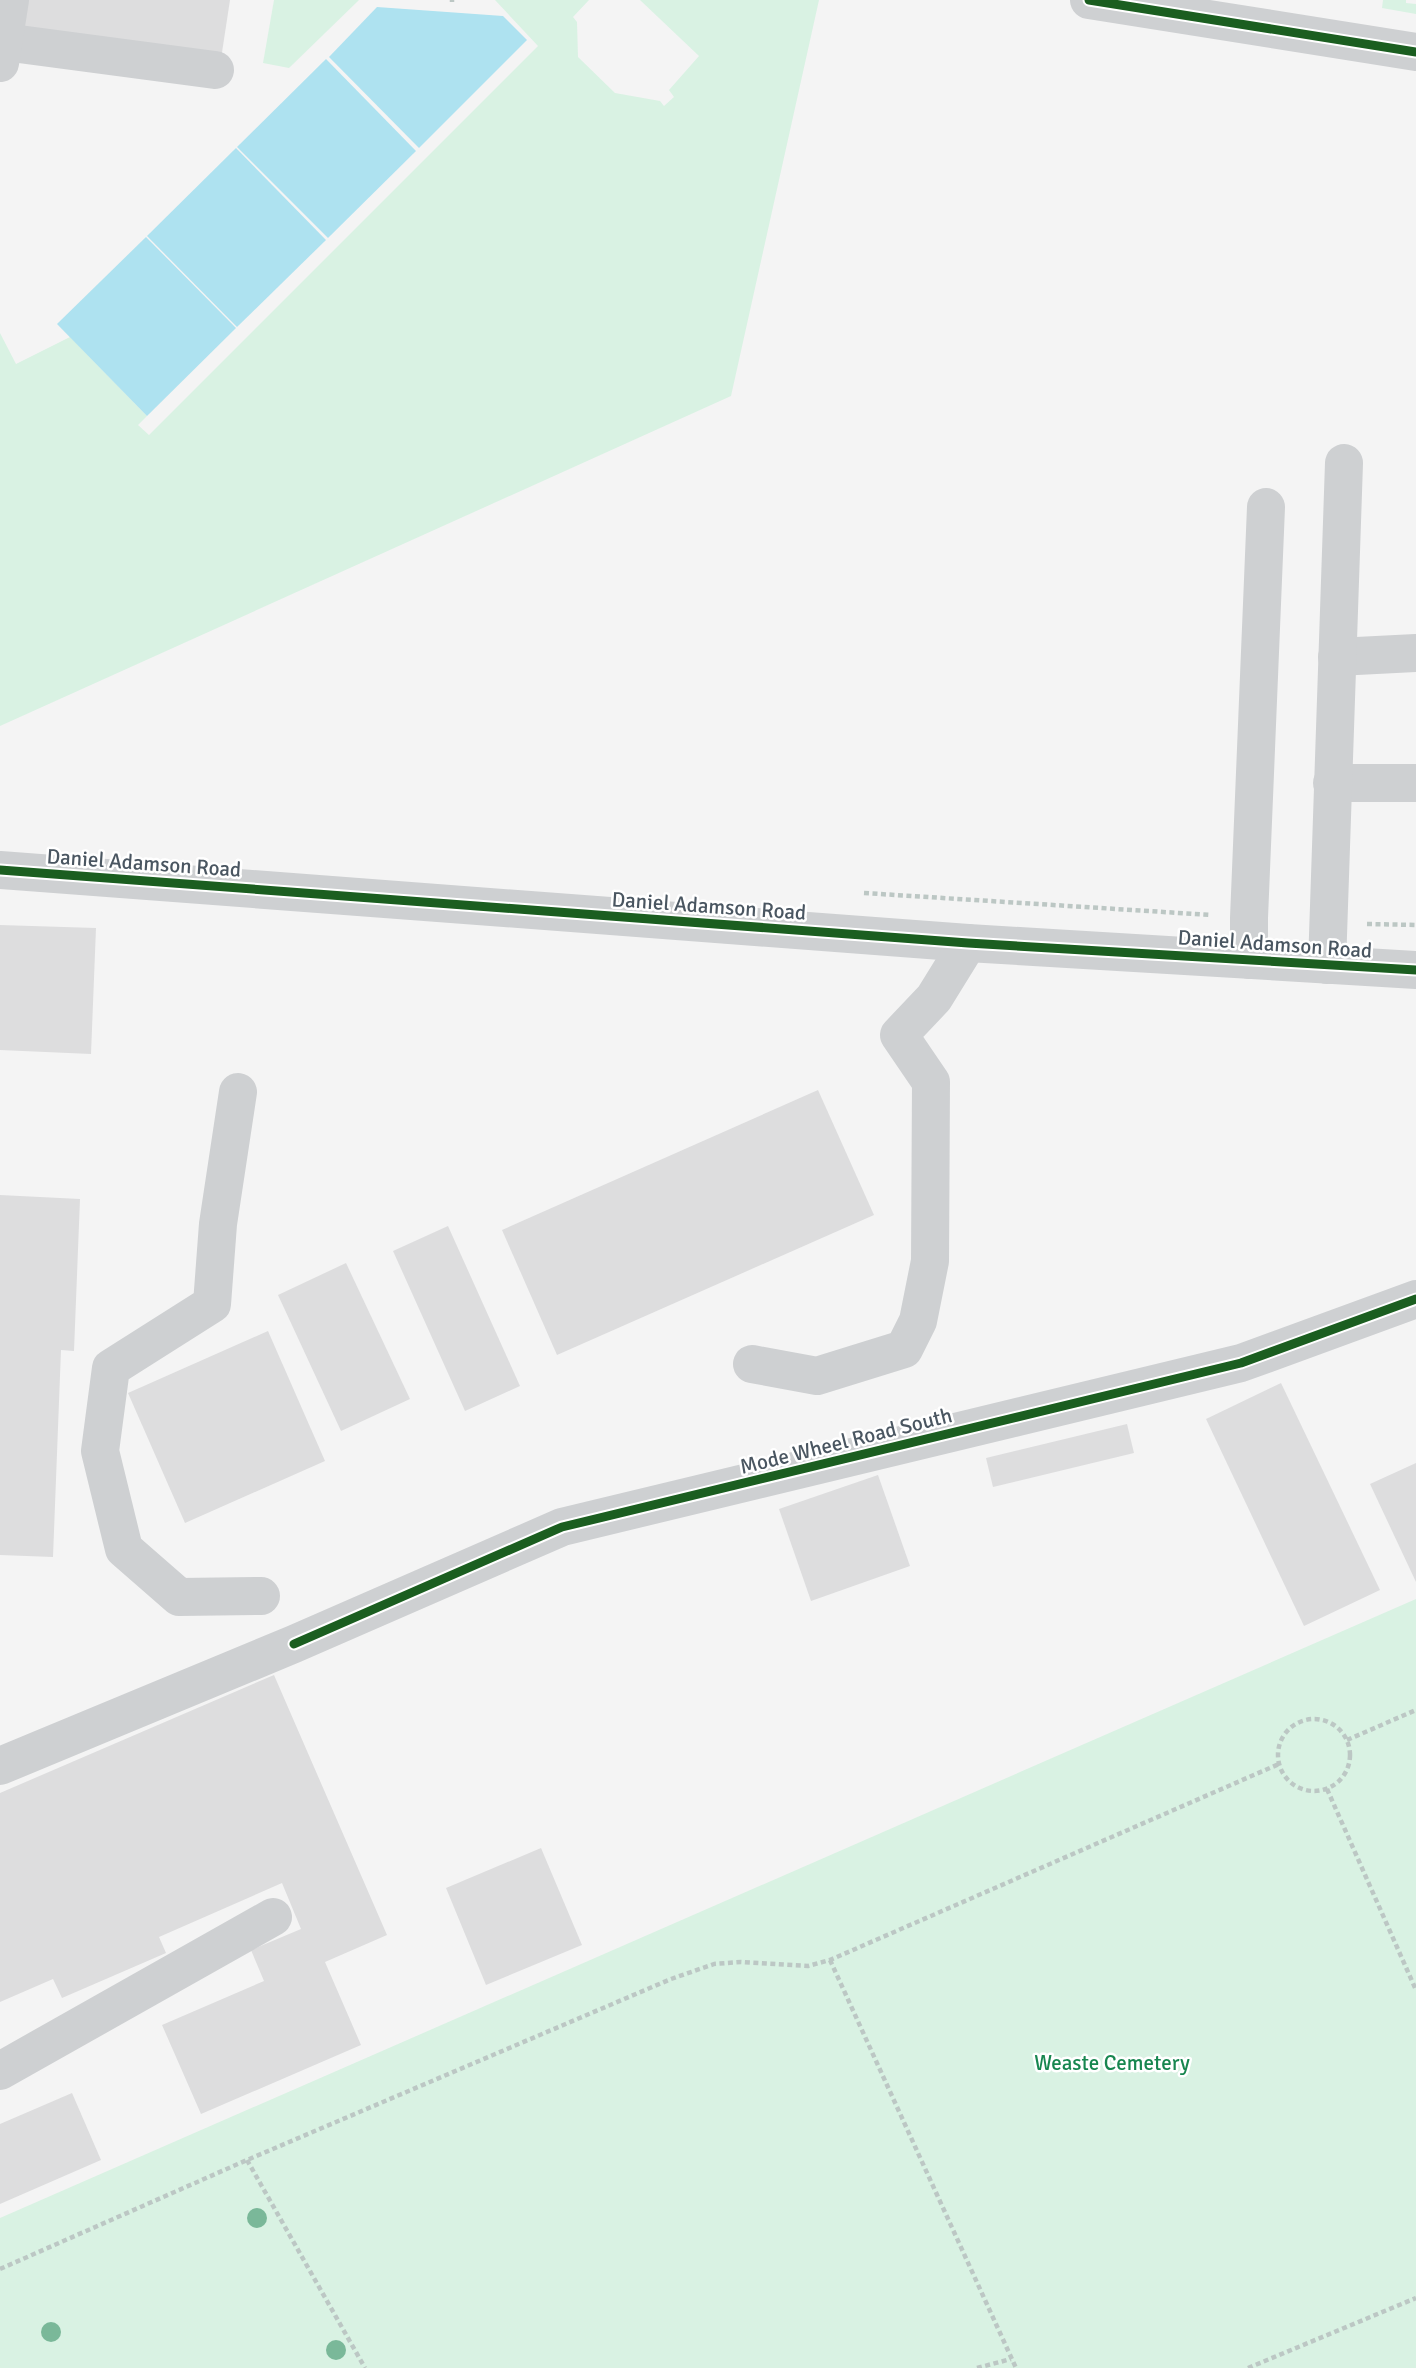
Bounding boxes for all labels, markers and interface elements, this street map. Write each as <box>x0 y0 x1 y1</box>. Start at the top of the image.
street label: Daniel Adamson Road <box>46 843 242 883</box>
street label: Daniel Adamson Road <box>611 886 807 926</box>
street label: Daniel Adamson Road <box>1177 924 1373 964</box>
street label: Mode Wheel Road South <box>737 1402 955 1480</box>
park label: Weaste Cemetery <box>1034 2050 1190 2076</box>

